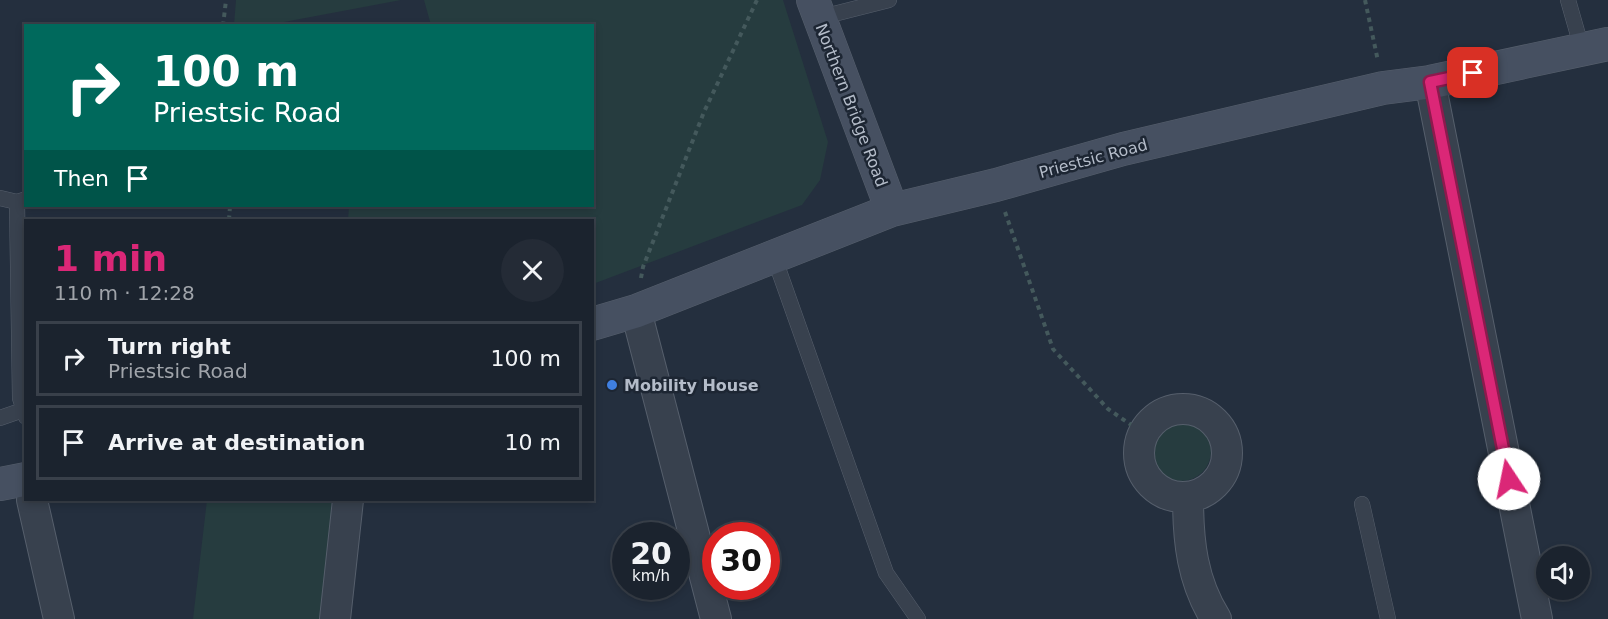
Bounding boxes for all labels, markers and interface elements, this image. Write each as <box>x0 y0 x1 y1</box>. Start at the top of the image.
street label: Northern Bridge Road <box>812 21 891 190</box>
text: 100 m <box>153 47 299 96</box>
pin <box>1447 47 1498 98</box>
icon: right <box>54 48 132 126</box>
icon: arrive <box>1456 56 1489 89</box>
text: Priestsic Road <box>153 97 341 128</box>
street label: Priestsic Road <box>1037 135 1150 182</box>
icon: arrive <box>121 162 154 195</box>
text: Then <box>54 166 109 191</box>
text: 1 min <box>54 238 167 279</box>
button: close <box>501 239 564 302</box>
text: 110 m · 12:28 <box>54 281 195 305</box>
text: Turn right <box>108 334 231 359</box>
icon: right <box>57 342 90 375</box>
text: 100 m <box>491 346 561 371</box>
text: Priestsic Road <box>108 359 248 383</box>
place label: Mobility House <box>624 376 759 395</box>
marker: Mobility House <box>605 378 619 392</box>
icon: arrive <box>57 426 90 459</box>
text: Arrive at destination <box>108 430 365 455</box>
text: 10 m <box>505 430 561 455</box>
position arrow <box>1477 447 1541 511</box>
speed limit sign: 30 <box>702 522 780 600</box>
text: 20 <box>630 536 672 571</box>
map controls <box>1536 546 1590 600</box>
button: sound <box>1536 546 1590 600</box>
text: km/h <box>632 567 670 585</box>

